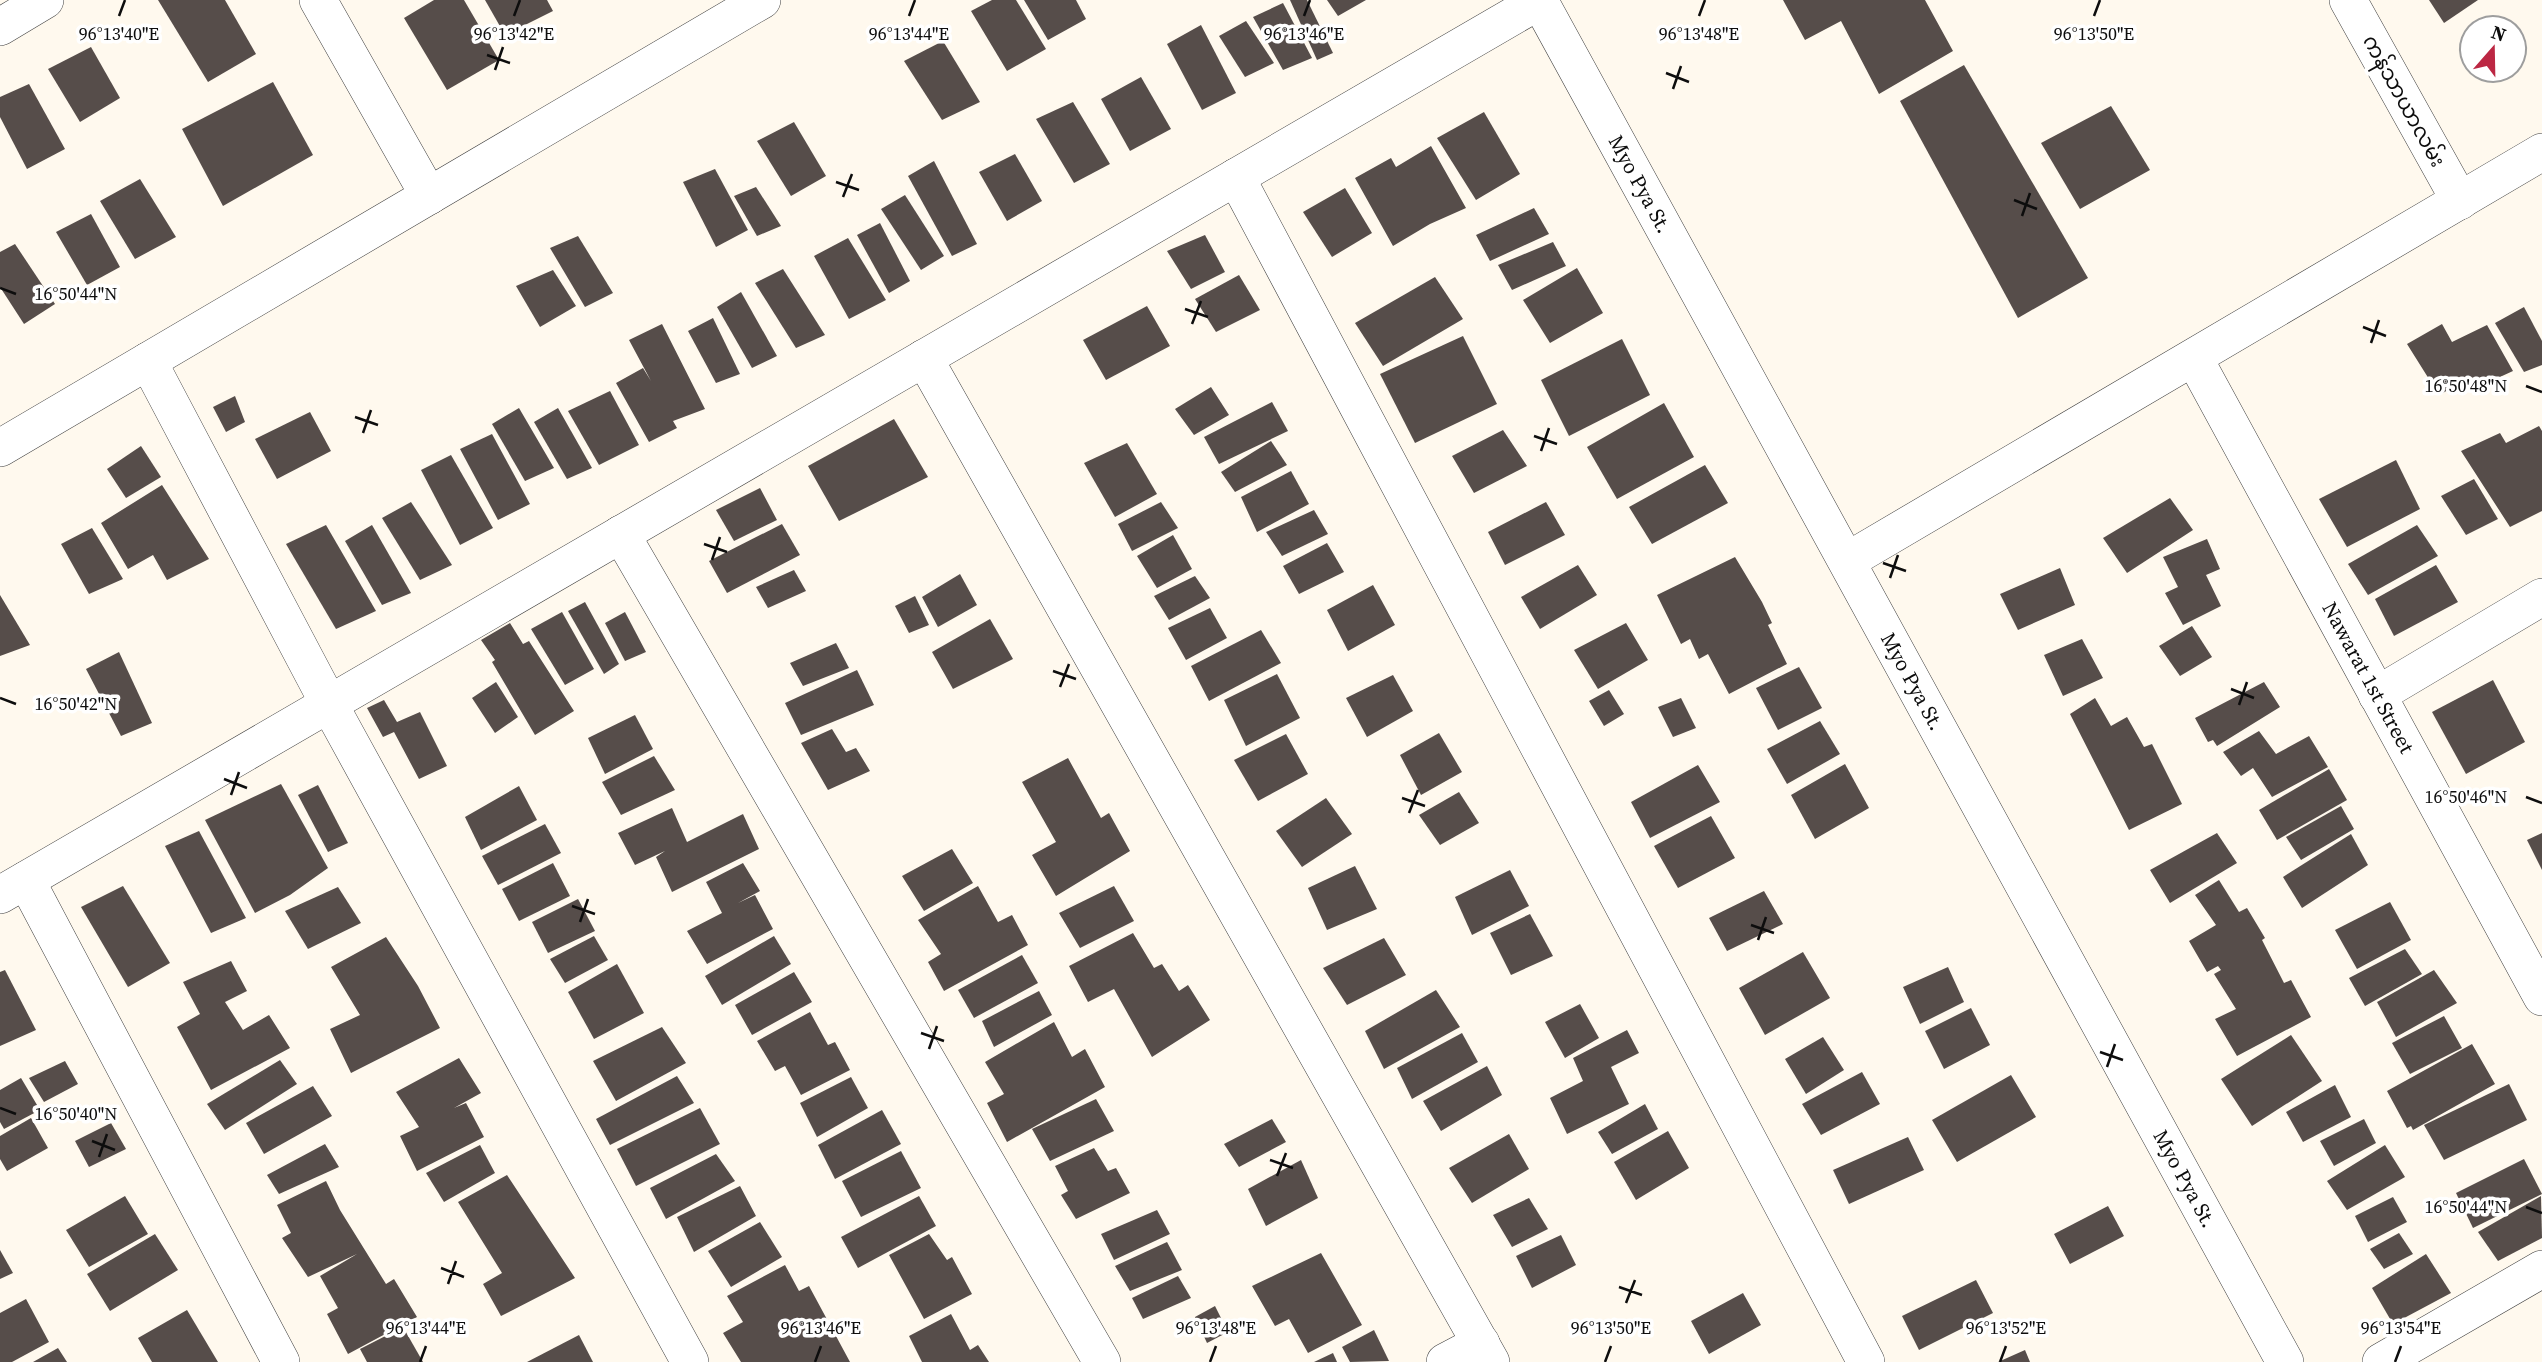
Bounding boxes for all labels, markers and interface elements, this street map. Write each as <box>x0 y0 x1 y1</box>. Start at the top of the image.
north arrow <box>2458 14 2528 84</box>
text: N <box>2488 18 2510 48</box>
text: 96°13'40"E <box>79 21 159 46</box>
text: 96°13'42"E <box>474 21 554 46</box>
text: 96°13'44"E <box>869 21 949 46</box>
text: 96°13'46"E <box>1264 21 1344 46</box>
text: 96°13'48"E <box>1659 21 1739 46</box>
text: 96°13'50"E <box>2054 21 2134 46</box>
street label: ကန်သာယာလမ်း <box>2353 29 2454 174</box>
street label: Myo Pya St. <box>1602 130 1679 238</box>
text: 16°50'44"N <box>35 281 117 306</box>
text: 16°50'48"N <box>2425 373 2507 398</box>
street label: Nawarat 1st Street <box>2315 596 2422 759</box>
street label: Myo Pya St. <box>1874 627 1951 735</box>
text: 16°50'42"N <box>35 691 117 716</box>
text: 16°50'46"N <box>2425 784 2507 809</box>
text: 16°50'40"N <box>35 1101 117 1126</box>
street label: Myo Pya St. <box>2147 1124 2224 1233</box>
text: 16°50'44"N <box>2425 1194 2507 1219</box>
text: 96°13'44"E <box>386 1315 466 1340</box>
text: 96°13'46"E <box>781 1315 861 1340</box>
text: 96°13'48"E <box>1176 1315 1256 1340</box>
text: 96°13'50"E <box>1571 1315 1651 1340</box>
text: 96°13'52"E <box>1966 1315 2046 1340</box>
text: 96°13'54"E <box>2361 1315 2441 1340</box>

